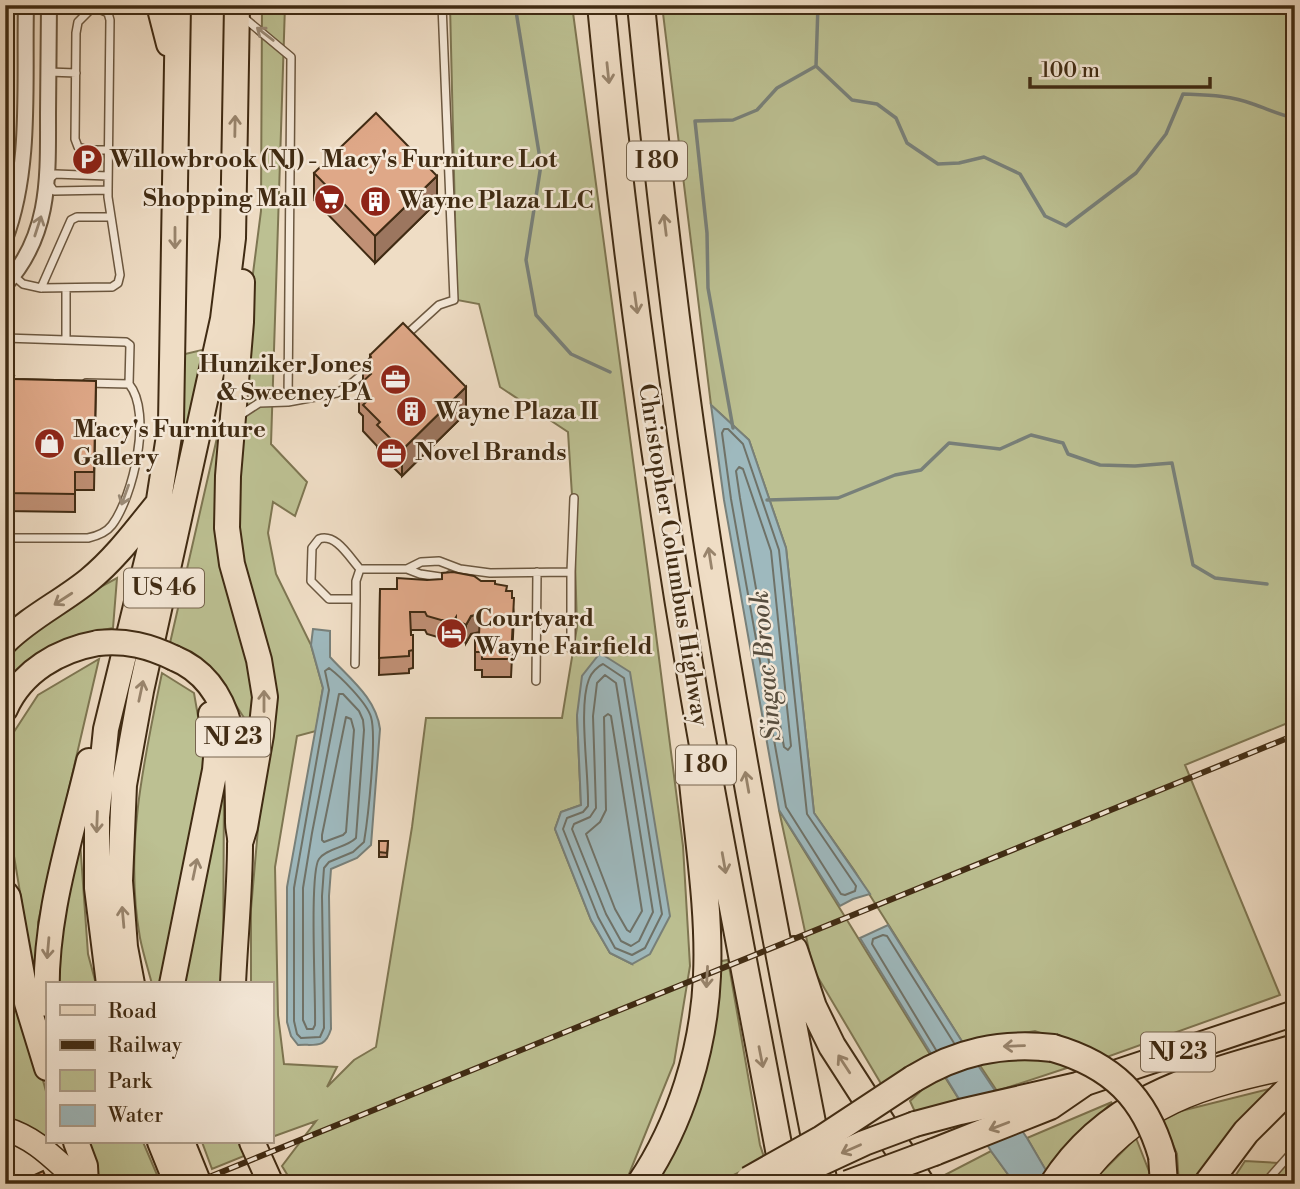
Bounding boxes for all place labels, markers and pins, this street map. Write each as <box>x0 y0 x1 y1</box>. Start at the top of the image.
parking icon: Willowbrook (NJ) - Macy's Furniture Lot <box>70 143 104 177</box>
place label: Willowbrook (NJ) - Macy's Furniture Lot <box>109 145 557 175</box>
supermarket icon: Shopping Mall <box>313 182 347 216</box>
place label: Shopping Mall <box>143 184 307 214</box>
building icon: Wayne Plaza LLC <box>359 184 393 218</box>
place label: Wayne Plaza LLC <box>398 186 594 216</box>
place label: Hunziker Jones & Sweeney PA <box>199 350 373 408</box>
office icon: Hunziker Jones & Sweeney PA <box>378 362 412 396</box>
building icon: Wayne Plaza II <box>395 395 429 429</box>
place label: Wayne Plaza II <box>434 397 598 427</box>
place label: Macy's Furniture Gallery <box>73 415 266 473</box>
shop icon: Macy's Furniture Gallery <box>33 427 67 461</box>
office icon: Novel Brands <box>375 436 409 470</box>
place label: Novel Brands <box>415 438 567 468</box>
place label: Courtyard Wayne Fairfield <box>474 604 653 662</box>
hotel icon: Courtyard Wayne Fairfield <box>435 616 469 650</box>

